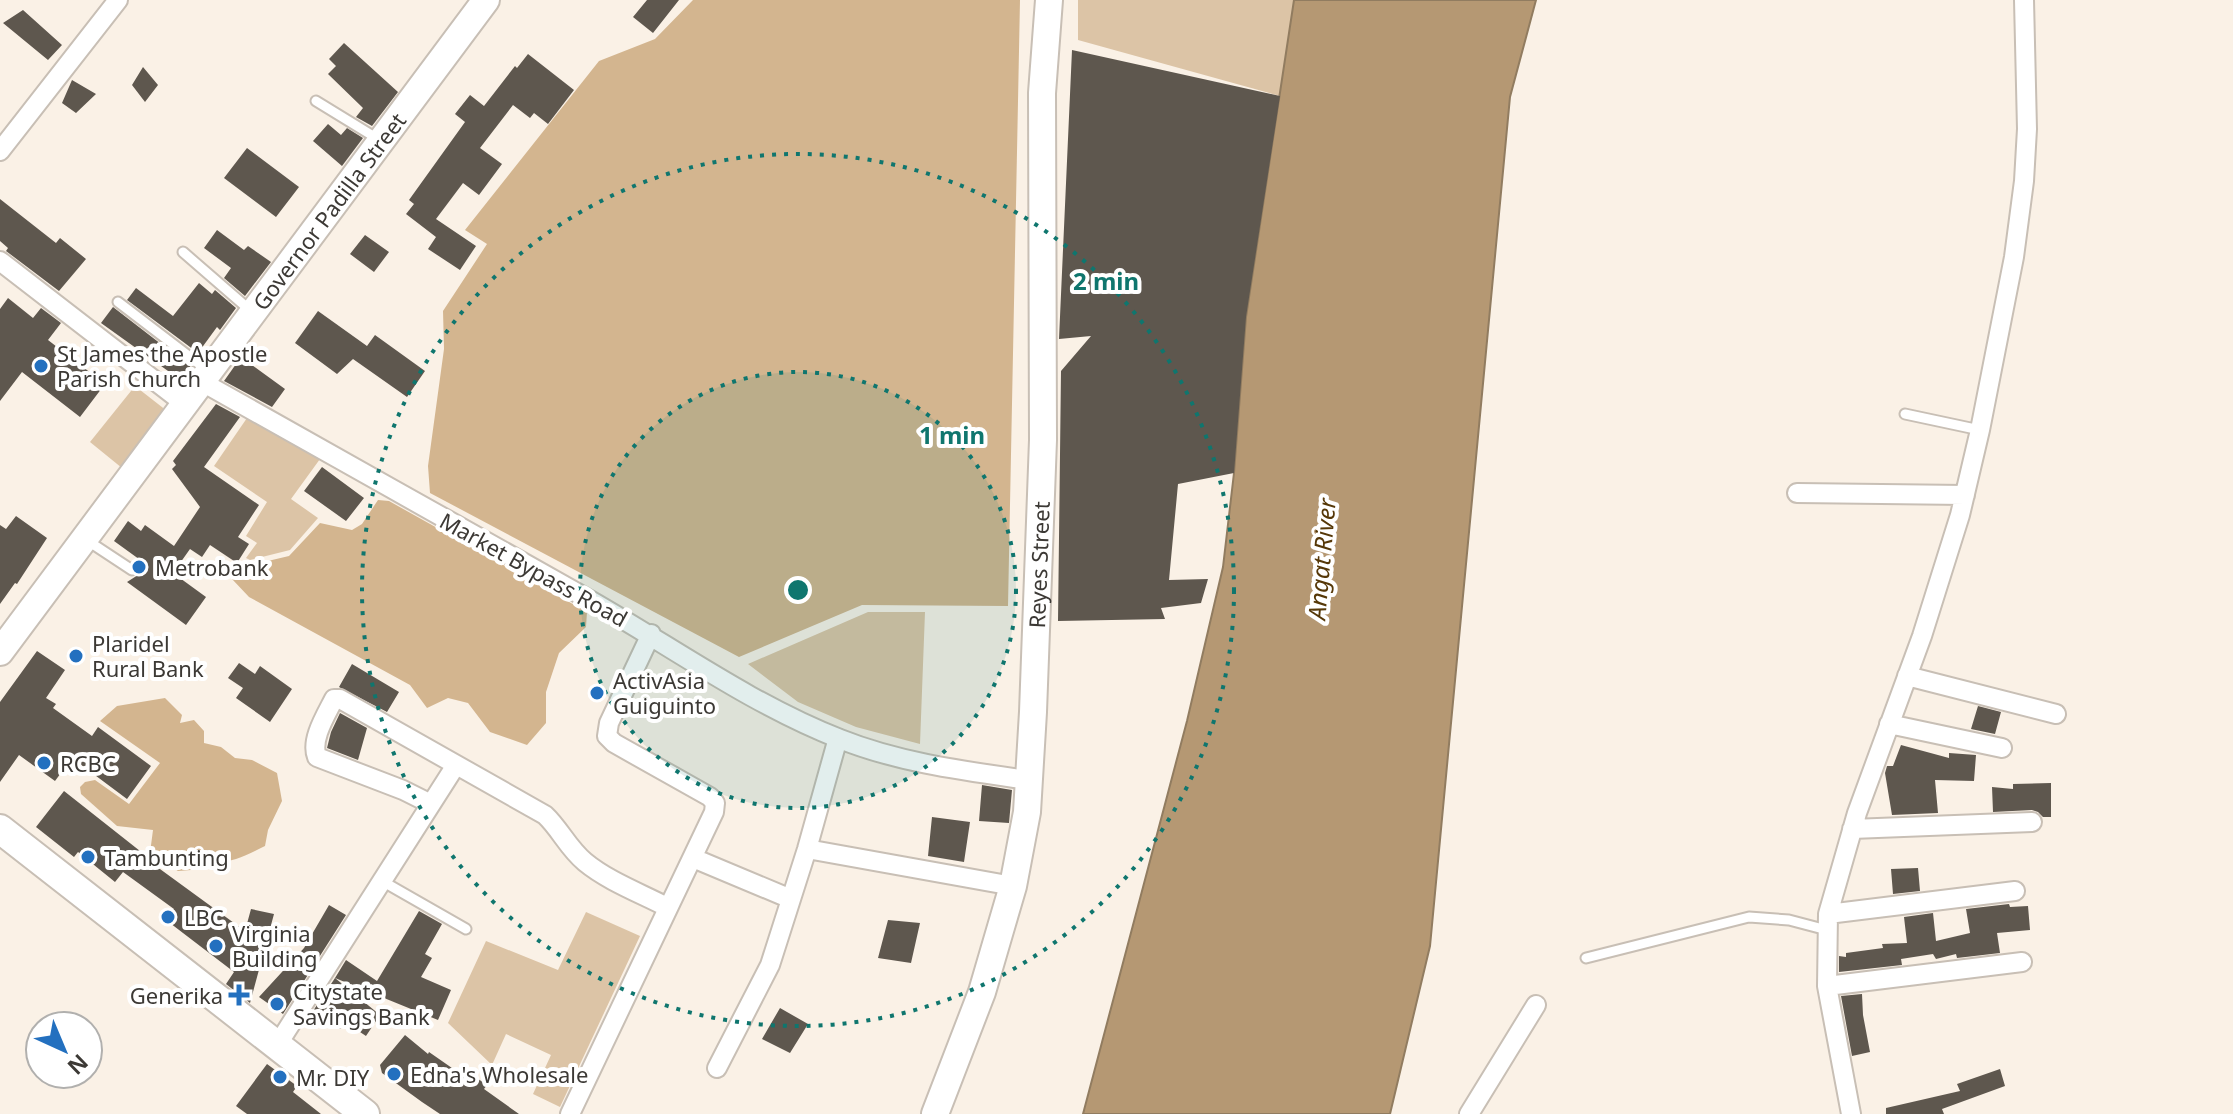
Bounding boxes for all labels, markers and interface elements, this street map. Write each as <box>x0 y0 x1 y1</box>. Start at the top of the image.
street label: Governor Padilla Street <box>245 106 412 316</box>
text: 2 min <box>1073 264 1139 297</box>
place label: St James the Apostle Parish Church <box>57 338 267 393</box>
marker: St James the Apostle Parish Church <box>32 357 50 375</box>
text: 1 min <box>919 418 985 451</box>
water label: Angat River <box>1299 495 1343 623</box>
street label: Reyes Street <box>1021 501 1056 629</box>
street label: Market Bypass Road <box>435 505 633 633</box>
place label: Metrobank <box>155 552 269 582</box>
marker: Metrobank <box>130 558 148 576</box>
centre of rings <box>784 576 812 604</box>
place label: Plaridel Rural Bank <box>92 628 204 683</box>
marker: Plaridel Rural Bank <box>67 647 85 665</box>
place label: ActivAsia Guiguinto <box>613 665 716 720</box>
marker: ActivAsia Guiguinto <box>588 684 606 702</box>
place label: RCBC <box>60 748 116 778</box>
marker: RCBC <box>35 754 53 772</box>
place label: Tambunting <box>104 842 229 872</box>
marker: Tambunting <box>79 848 97 866</box>
place label: LBC <box>184 902 224 932</box>
marker: LBC <box>159 908 177 926</box>
place label: Virginia Building <box>232 918 318 973</box>
marker: Virginia Building <box>207 937 225 955</box>
place label: Citystate Savings Bank <box>293 976 430 1031</box>
place label: Generika <box>130 980 223 1010</box>
marker: Generika <box>230 986 248 1004</box>
marker: Citystate Savings Bank <box>268 995 286 1013</box>
north arrow <box>24 1010 104 1090</box>
text: N <box>62 1048 95 1082</box>
place label: Edna's Wholesale <box>410 1059 588 1089</box>
place label: Mr. DIY <box>296 1062 370 1092</box>
marker: Edna's Wholesale <box>385 1065 403 1083</box>
marker: Mr. DIY <box>271 1068 289 1086</box>

